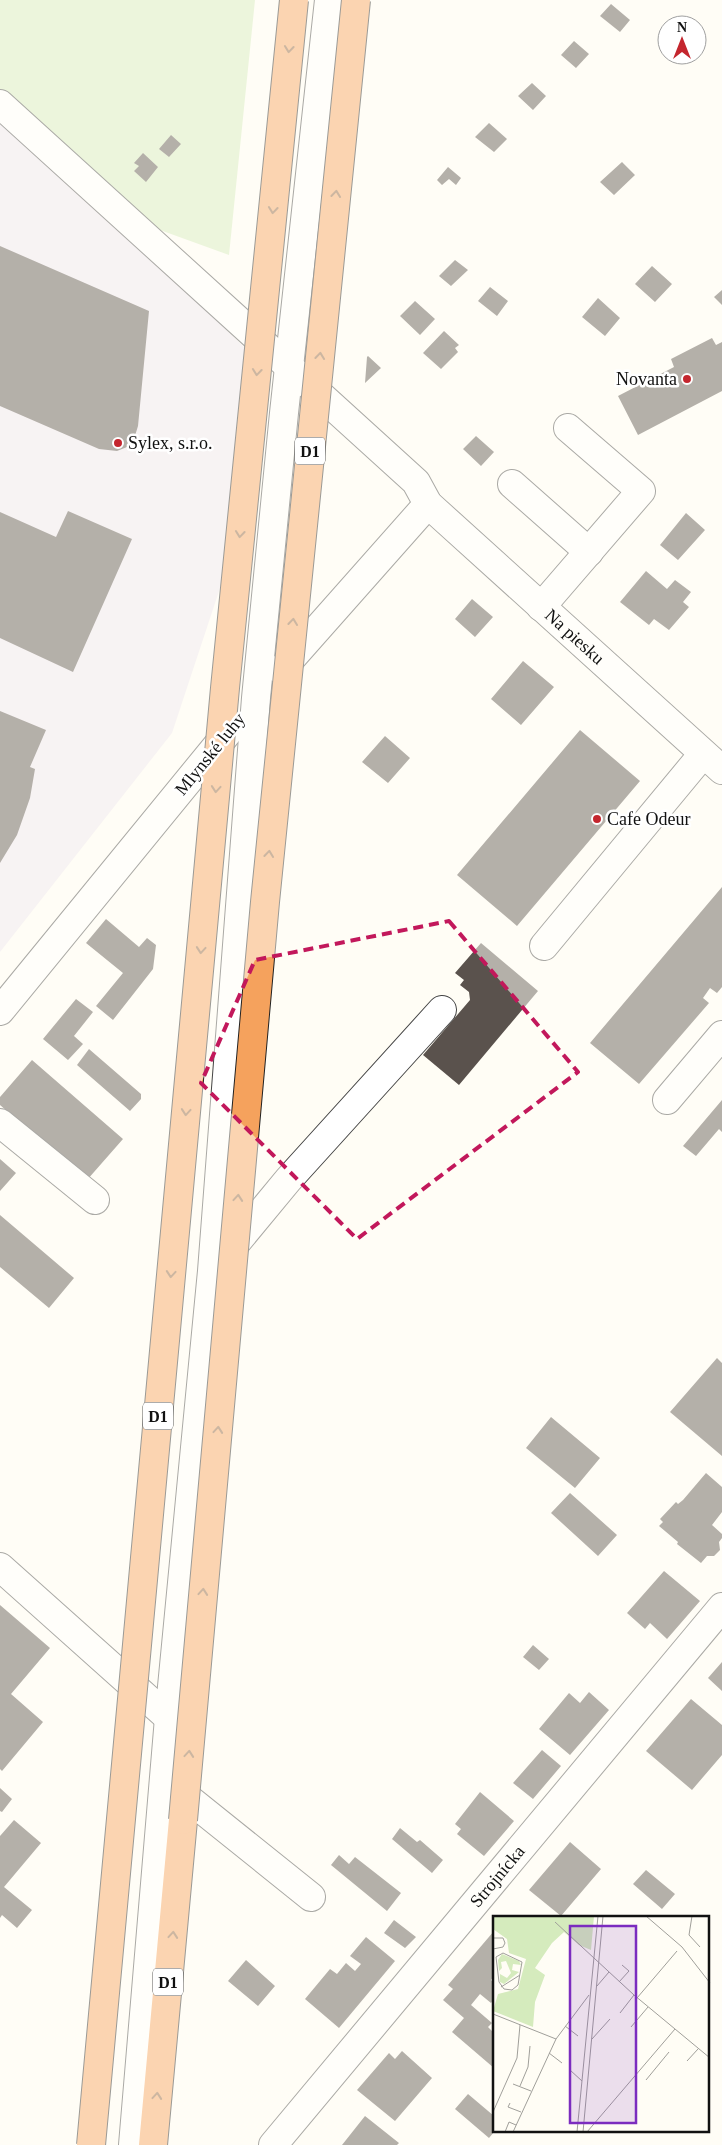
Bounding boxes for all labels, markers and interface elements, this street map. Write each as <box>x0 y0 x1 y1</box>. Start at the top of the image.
north arrow <box>657 15 707 65</box>
text: N <box>677 20 687 35</box>
one-way arrow <box>284 45 295 53</box>
one-way arrow <box>330 190 341 198</box>
one-way arrow <box>268 206 279 214</box>
one-way arrow <box>314 352 325 360</box>
one-way arrow <box>251 368 262 376</box>
place label: Novanta <box>616 369 677 389</box>
marker: Novanta <box>681 373 693 385</box>
place label: Sylex, s.r.o. <box>128 433 213 453</box>
marker: Sylex, s.r.o. <box>112 437 124 449</box>
road number: D1 <box>295 438 325 464</box>
one-way arrow <box>235 530 246 538</box>
street label: Na piesku <box>541 605 608 668</box>
one-way arrow <box>287 618 298 626</box>
street label: Mlynské luhy <box>171 709 249 799</box>
one-way arrow <box>211 785 222 793</box>
place label: Cafe Odeur <box>607 809 690 829</box>
marker: Cafe Odeur <box>591 813 603 825</box>
one-way arrow <box>264 849 275 857</box>
one-way arrow <box>196 947 207 955</box>
one-way arrow <box>181 1109 192 1117</box>
one-way arrow <box>233 1194 244 1202</box>
one-way arrow <box>166 1270 177 1278</box>
road number: D1 <box>143 1402 173 1430</box>
one-way arrow <box>212 1426 223 1434</box>
one-way arrow <box>198 1588 209 1596</box>
one-way arrow <box>183 1750 194 1758</box>
street label: Strojnícka <box>466 1841 529 1911</box>
inset map <box>493 1916 710 2132</box>
one-way arrow <box>167 1930 178 1938</box>
road number: D1 <box>153 1968 183 1995</box>
one-way arrow <box>152 2092 163 2100</box>

